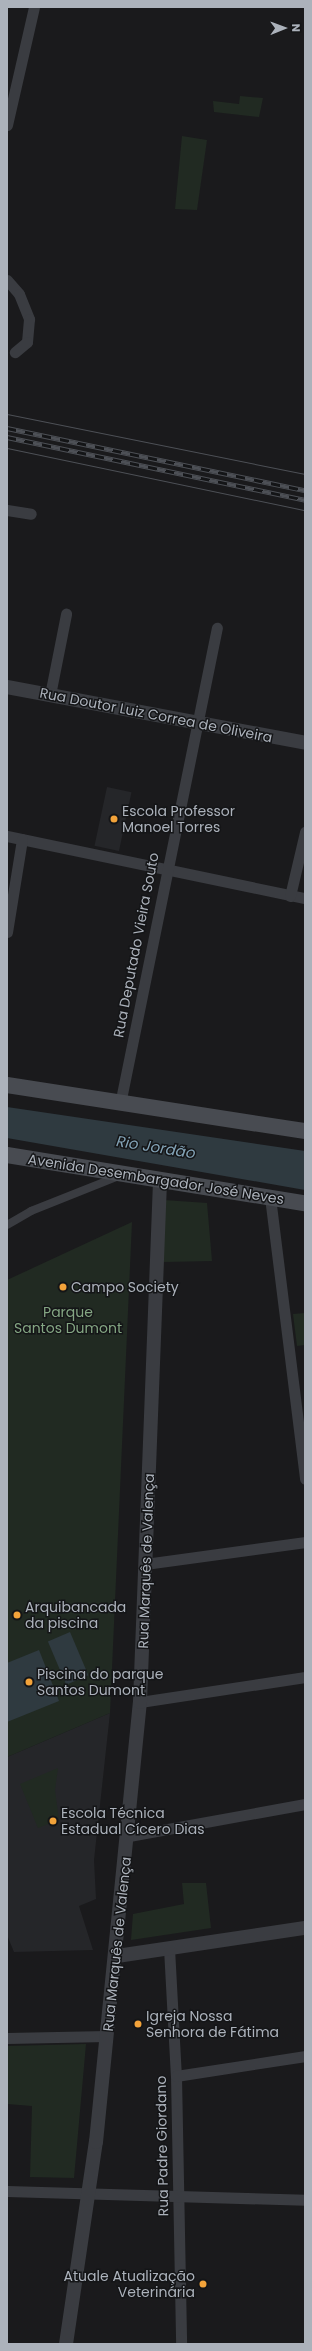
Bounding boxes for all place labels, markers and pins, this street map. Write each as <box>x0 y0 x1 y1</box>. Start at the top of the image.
place label: Escola Professor Manoel Torres <box>122 803 235 836</box>
marker: Escola Professor Manoel Torres <box>109 814 119 824</box>
place label: Campo Society <box>71 1279 179 1295</box>
marker: Campo Society <box>58 1282 68 1292</box>
place label: Arquibancada da piscina <box>25 1599 126 1632</box>
marker: Arquibancada da piscina <box>12 1610 22 1620</box>
place label: Piscina do parque Santos Dumont <box>37 1666 163 1698</box>
marker: Piscina do parque Santos Dumont <box>24 1677 34 1687</box>
place label: Escola Técnica Estadual Cícero Dias <box>61 1805 205 1838</box>
marker: Escola Técnica Estadual Cícero Dias <box>48 1816 58 1826</box>
place label: Igreja Nossa Senhora de Fátima <box>146 2008 279 2040</box>
marker: Igreja Nossa Senhora de Fátima <box>133 2019 143 2029</box>
place label: Atuale Atualização Veterinária <box>64 2268 195 2300</box>
marker: Atuale Atualização Veterinária <box>198 2279 208 2289</box>

